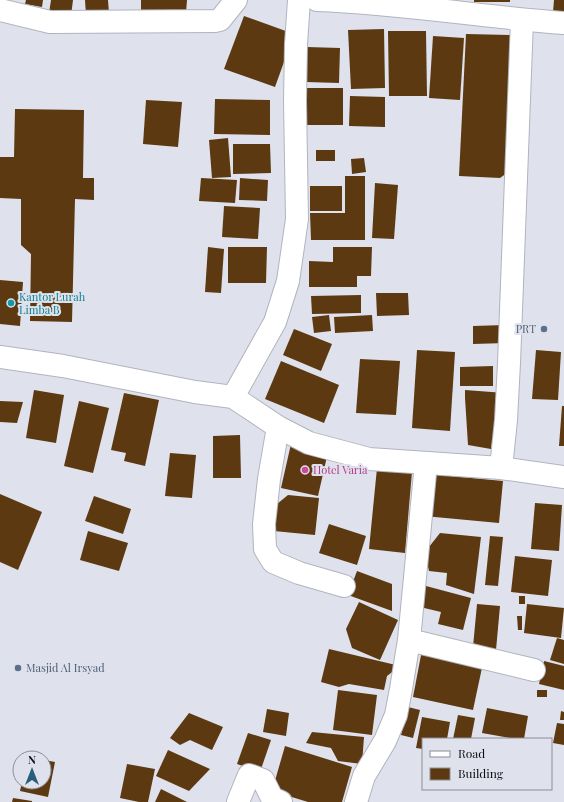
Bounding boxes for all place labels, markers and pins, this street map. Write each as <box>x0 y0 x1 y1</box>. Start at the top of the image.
place label: Kantor Lurah Limba B <box>19 289 86 317</box>
marker: Kantor Lurah Limba B <box>6 298 16 308</box>
place label: PRT <box>516 321 536 336</box>
marker: PRT <box>539 324 549 334</box>
place label: Hotel Varia <box>313 462 368 477</box>
marker: Hotel Varia <box>300 465 310 475</box>
place label: Masjid Al Irsyad <box>26 660 105 675</box>
marker: Masjid Al Irsyad <box>13 663 23 673</box>

